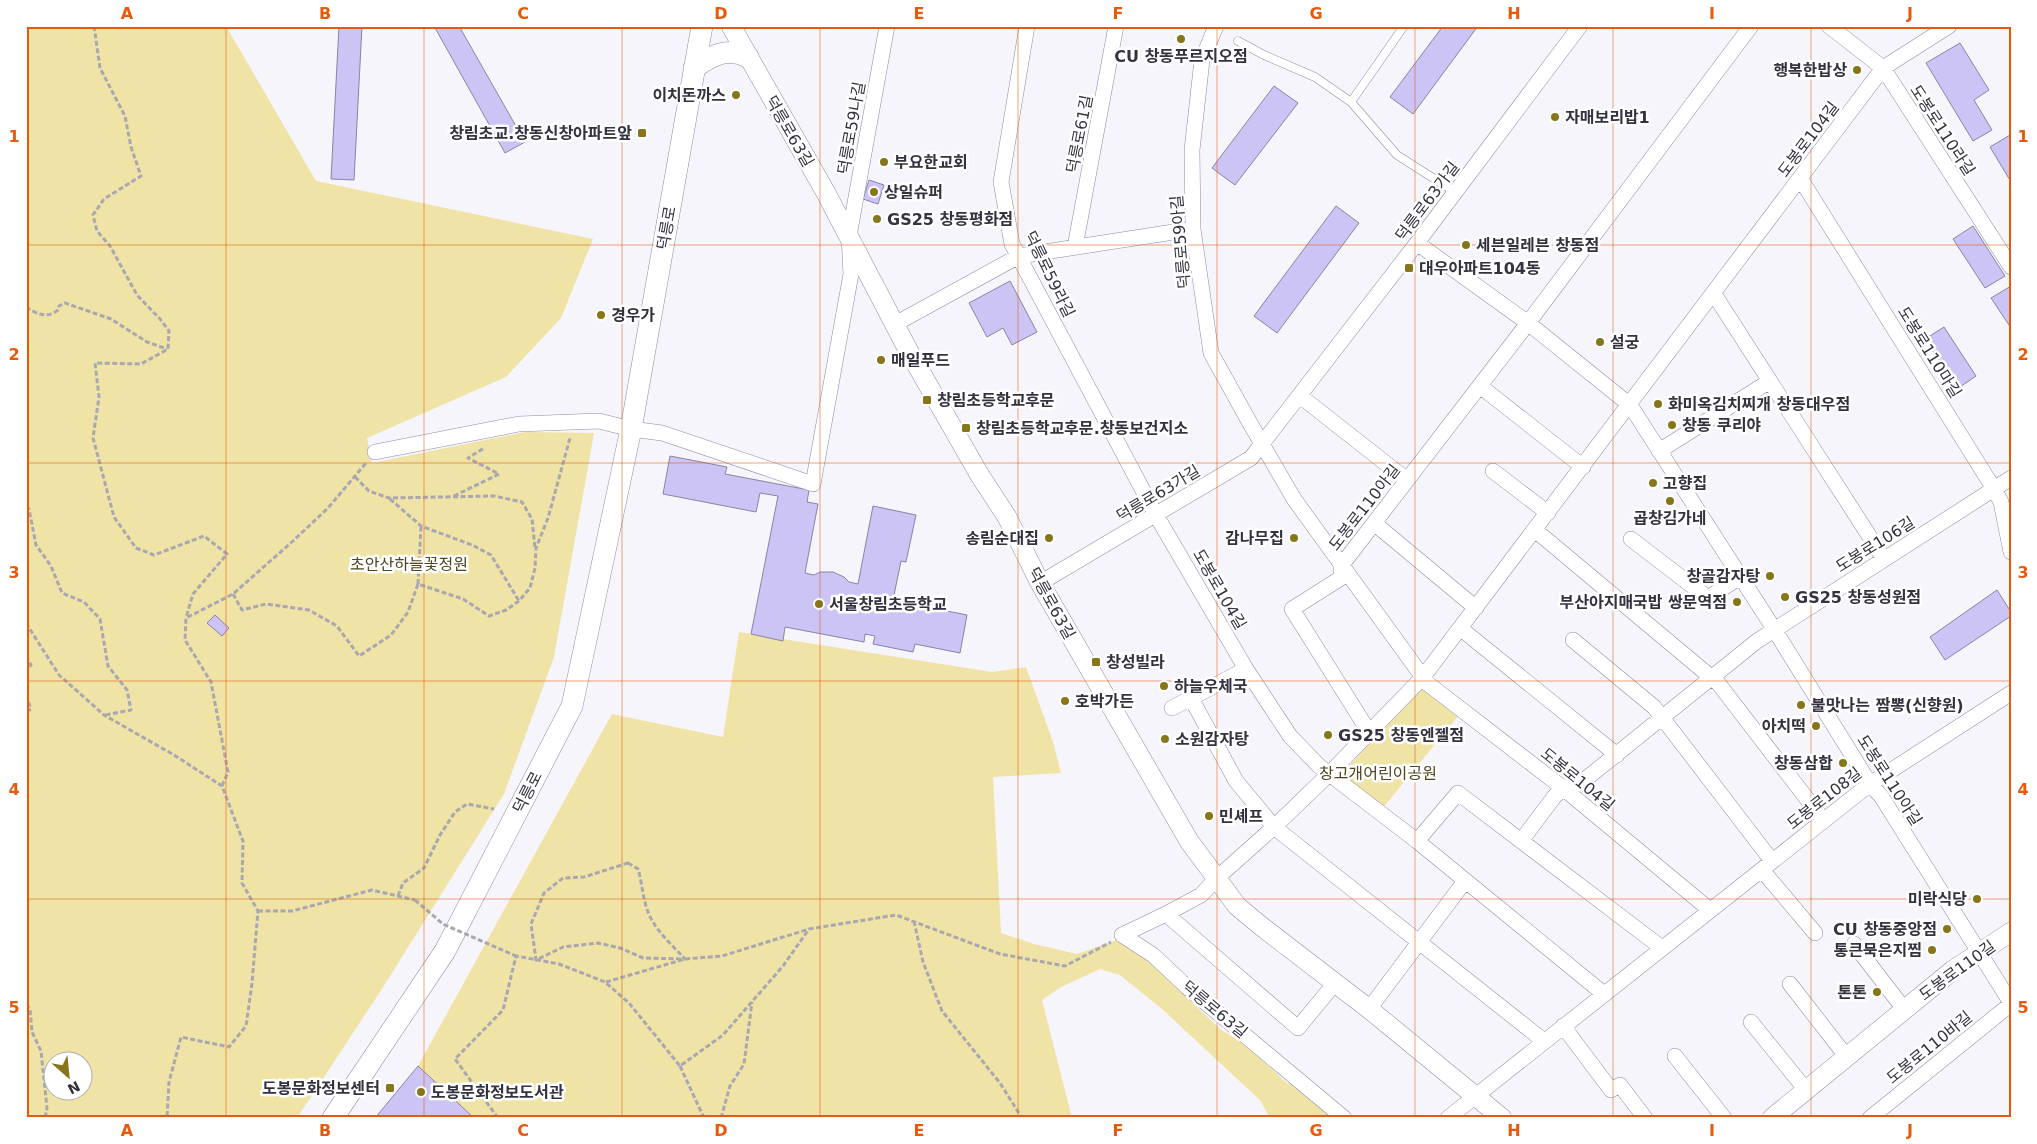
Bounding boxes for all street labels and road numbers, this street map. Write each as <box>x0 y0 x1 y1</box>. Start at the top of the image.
street label: 덕릉로59나길 <box>834 80 869 176</box>
street label: 도봉로110라길 <box>1906 81 1979 179</box>
street label: 덕릉로63길 <box>762 92 818 170</box>
street label: 덕릉로61길 <box>1063 93 1096 175</box>
street label: 도봉로104길 <box>1774 98 1843 181</box>
street label: 덕릉로63가길 <box>1392 158 1463 245</box>
street label: 덕릉로59아길 <box>1167 194 1194 290</box>
street label: 덕릉로 <box>653 204 680 251</box>
street label: 덕릉로59라길 <box>1020 228 1079 321</box>
street label: 도봉로110마길 <box>1894 303 1965 401</box>
street label: 도봉로110아길 <box>1325 460 1404 554</box>
street label: 덕릉로63가길 <box>1113 461 1203 526</box>
street label: 도봉로106길 <box>1832 513 1918 576</box>
street label: 도봉로104길 <box>1189 546 1250 633</box>
street label: 덕릉로63길 <box>1024 564 1079 643</box>
street label: 도봉로110아길 <box>1853 731 1926 829</box>
street label: 도봉로104길 <box>1537 744 1618 815</box>
street label: 도봉로108길 <box>1783 763 1865 833</box>
street label: 덕릉로 <box>509 768 546 816</box>
street label: 도봉로110길 <box>1916 936 1999 1004</box>
street label: 덕릉로63길 <box>1178 977 1251 1042</box>
street label: 도봉로110바길 <box>1883 1007 1976 1088</box>

